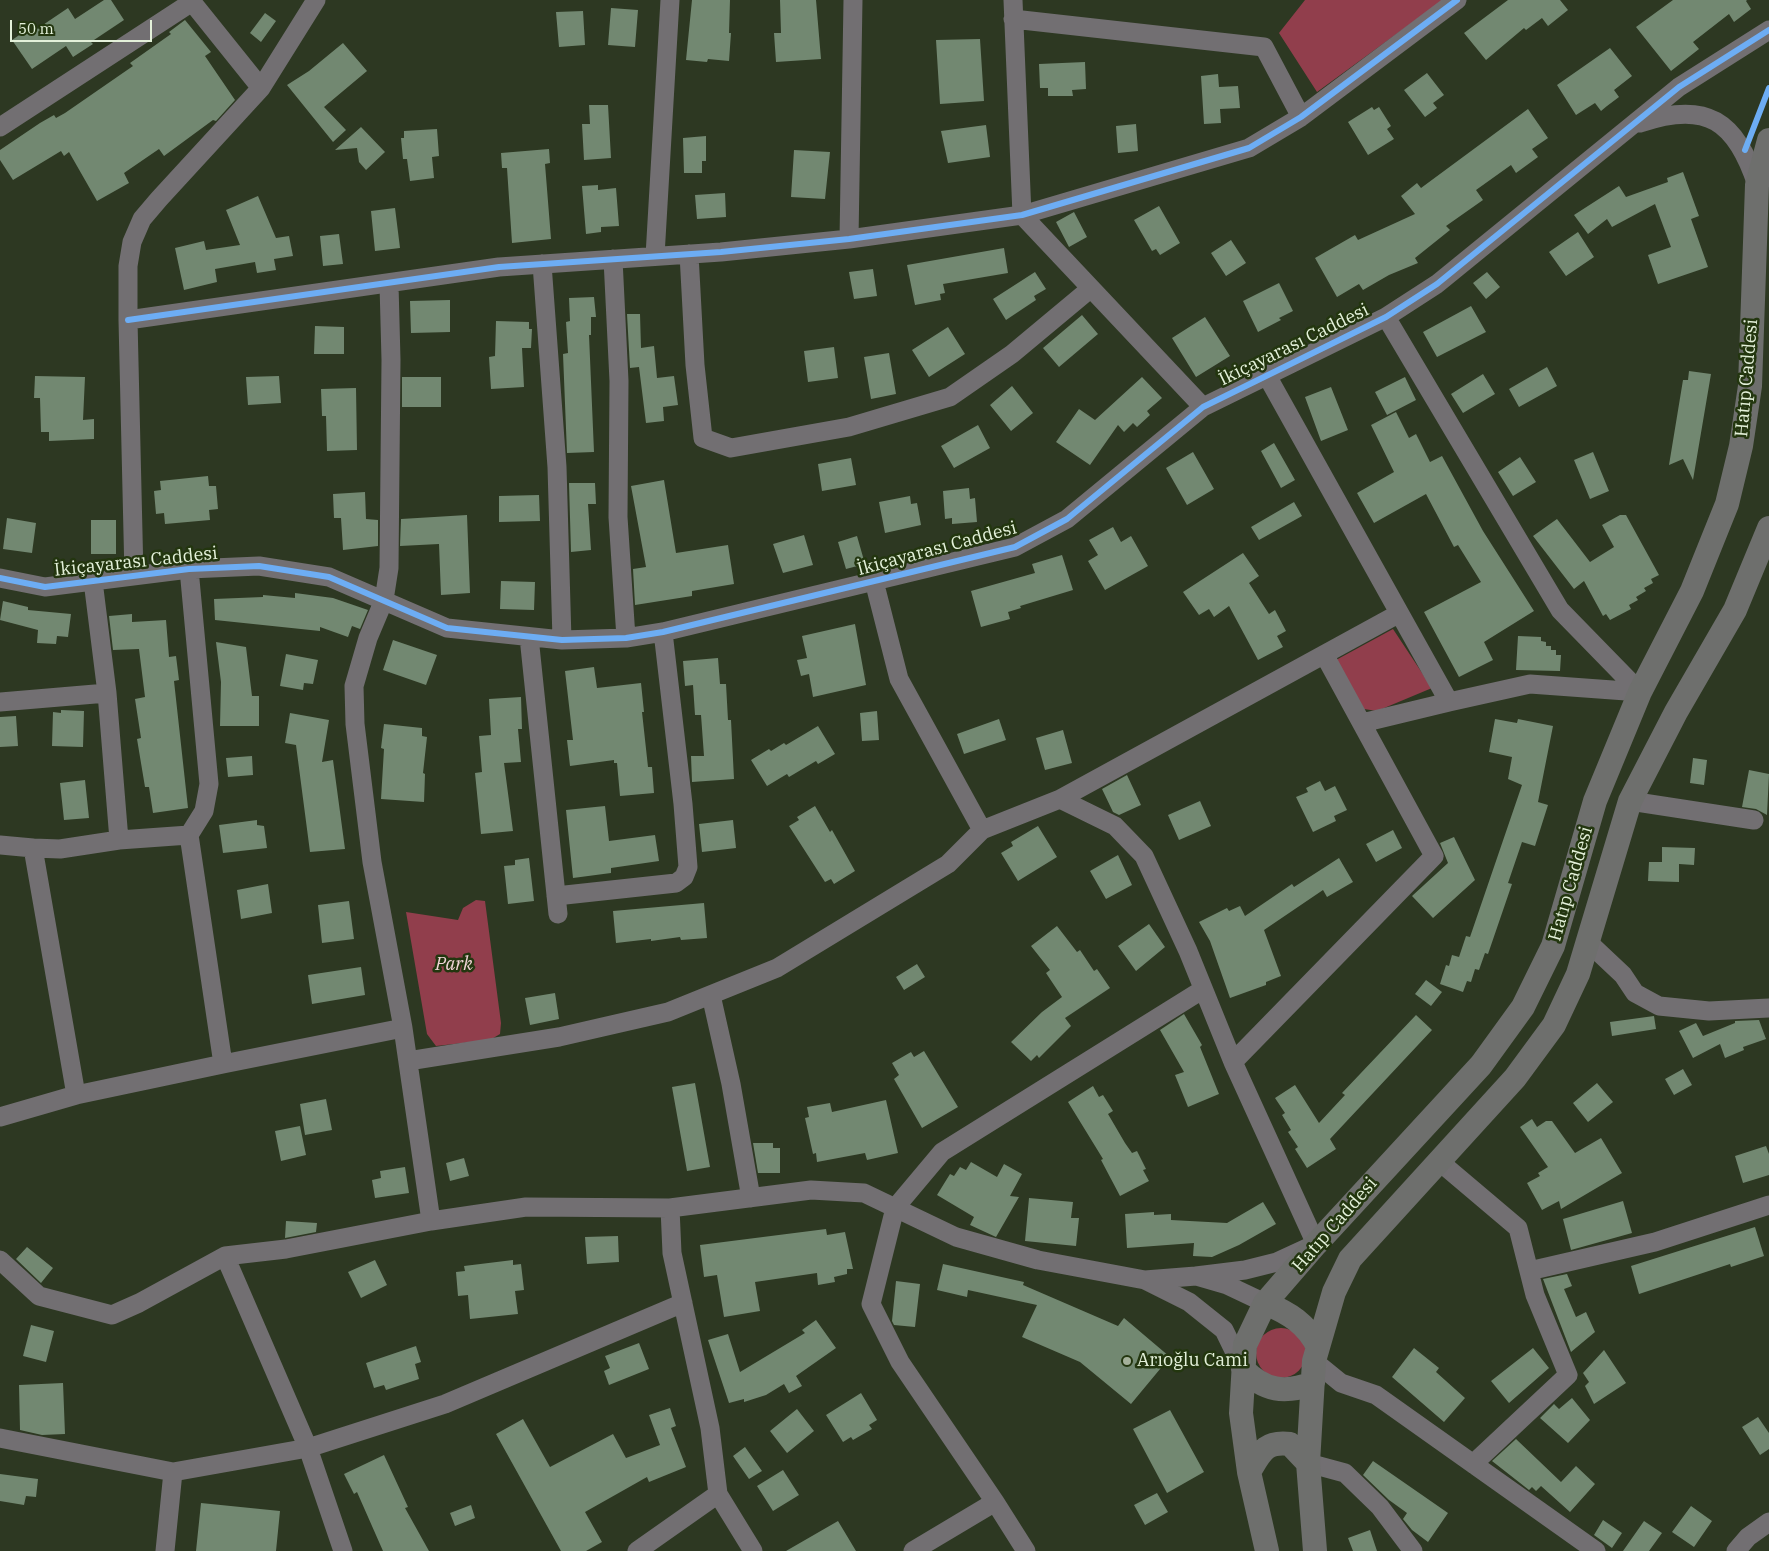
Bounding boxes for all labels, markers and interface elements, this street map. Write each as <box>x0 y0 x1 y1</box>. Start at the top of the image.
scale bar <box>12 10 155 42</box>
text: 50 m <box>18 19 54 38</box>
street label: İkiçayarası Caddesi <box>1215 299 1373 391</box>
street label: Hatıp Caddesi <box>1731 318 1763 438</box>
street label: İkiçayarası Caddesi <box>855 517 1019 581</box>
street label: İkiçayarası Caddesi <box>53 543 219 581</box>
street label: Hatıp Caddesi <box>1544 824 1598 944</box>
park label: Park <box>435 954 473 976</box>
street label: Hatıp Caddesi <box>1288 1173 1382 1277</box>
place label: Arıoğlu Cami <box>1137 1350 1248 1372</box>
marker: Arıoğlu Cami <box>1121 1355 1133 1367</box>

